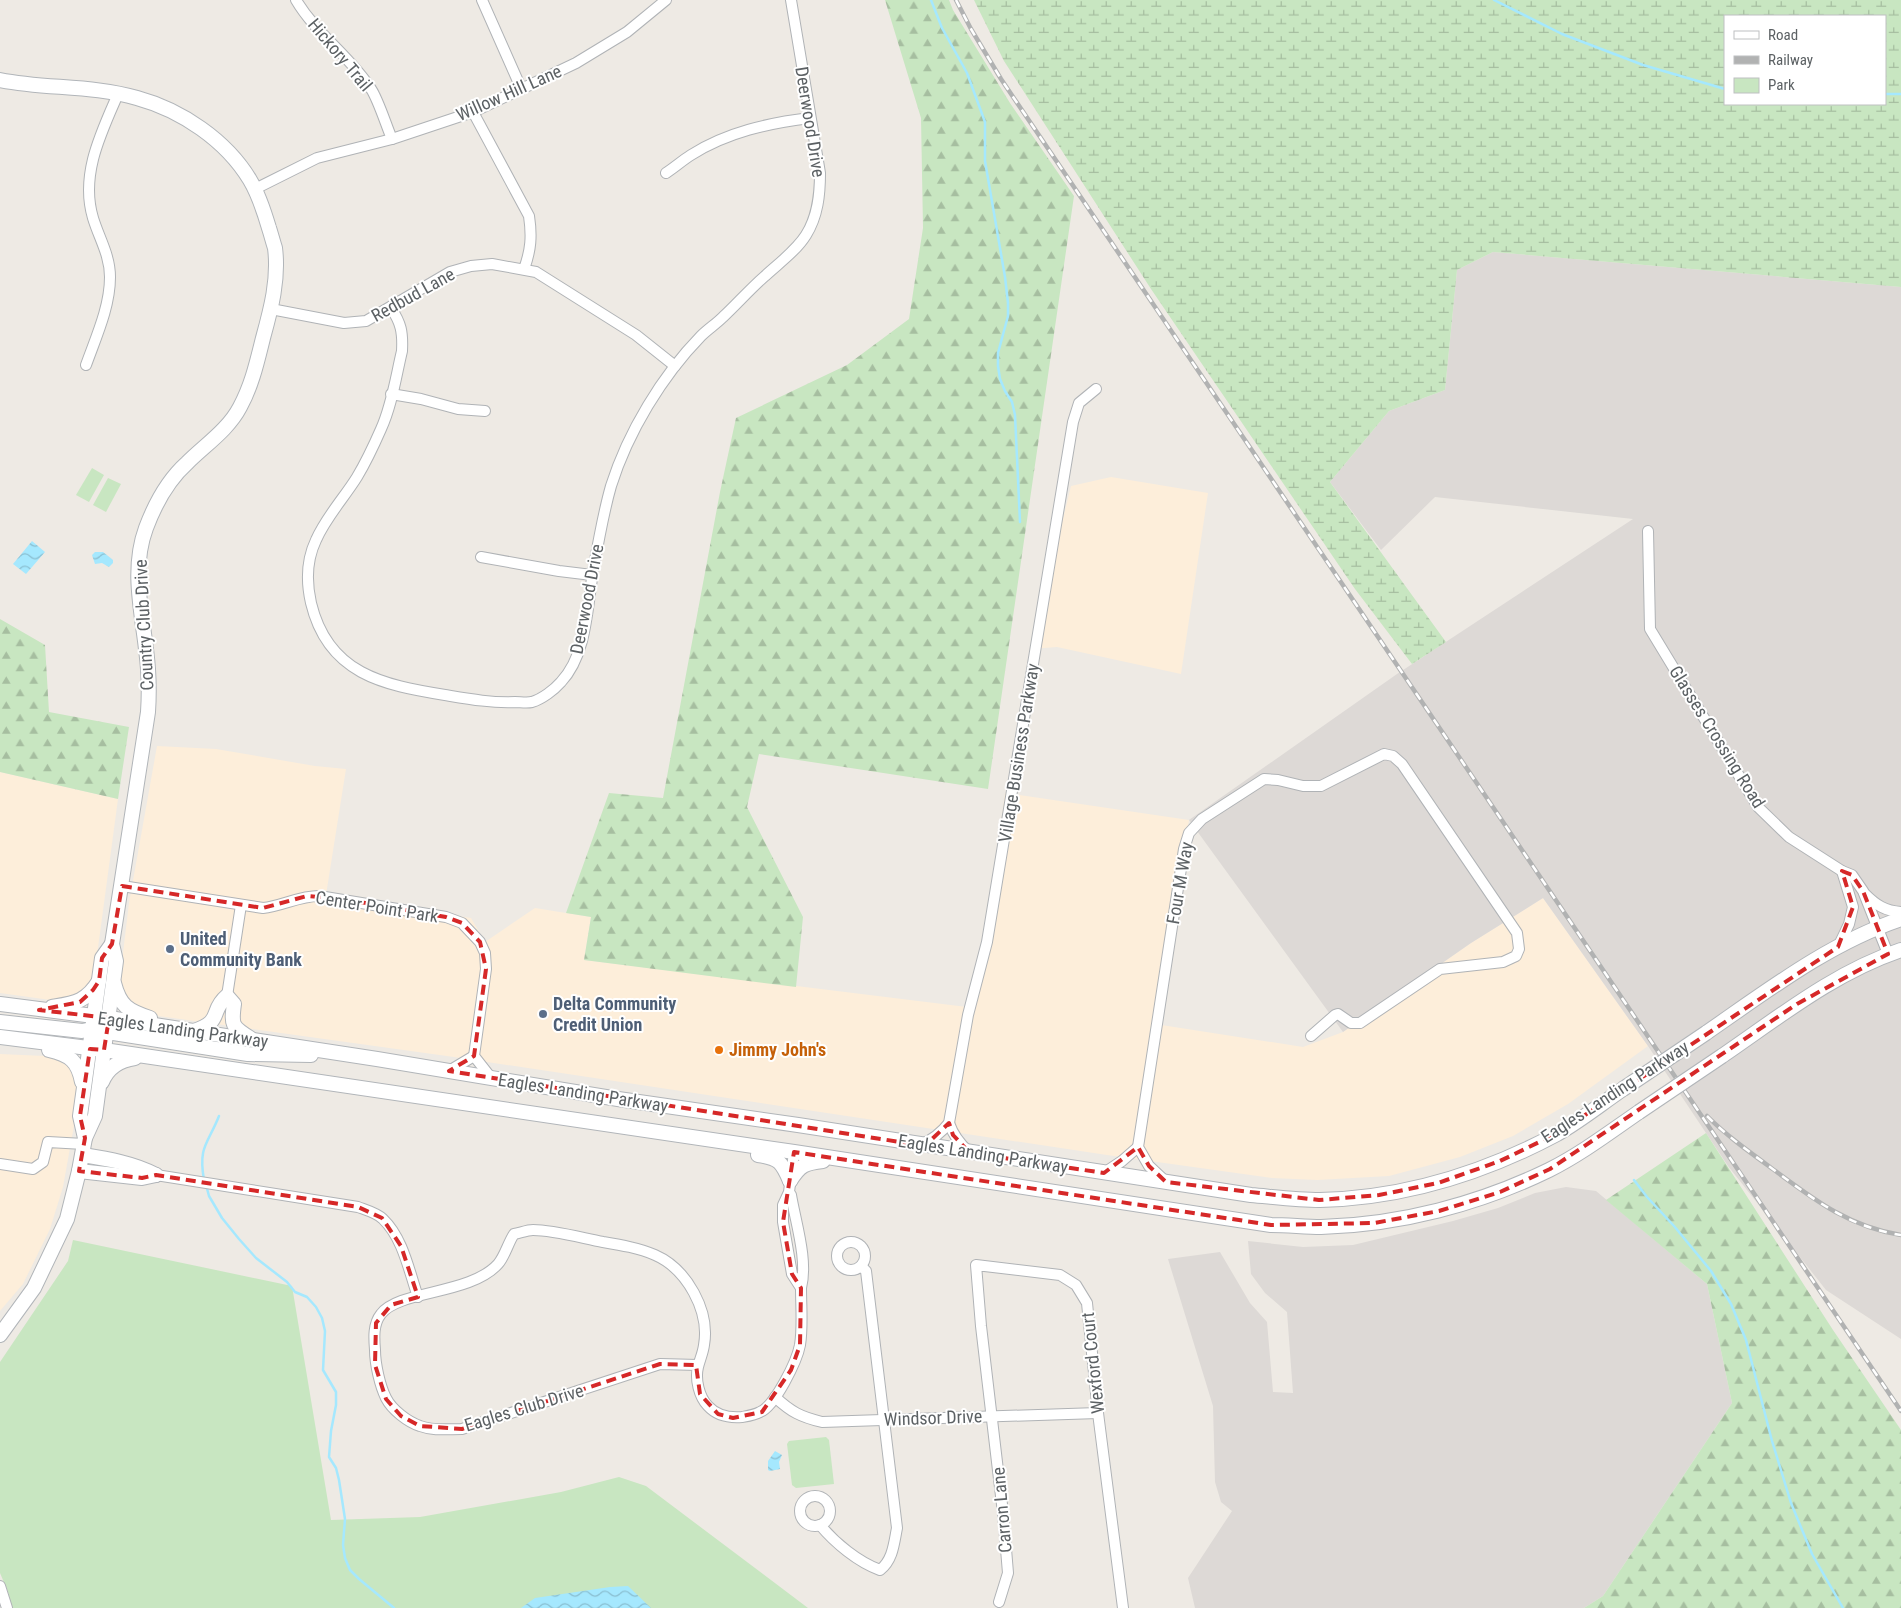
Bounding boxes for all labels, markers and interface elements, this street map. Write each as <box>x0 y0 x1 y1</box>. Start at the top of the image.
street label: Hickory Trail <box>304 14 377 95</box>
legend <box>1724 15 1886 105</box>
text: Road <box>1768 26 1798 44</box>
text: Railway <box>1768 51 1813 69</box>
street label: Willow Hill Lane <box>453 60 565 125</box>
street label: Deerwood Drive <box>791 65 830 179</box>
text: Park <box>1768 76 1795 94</box>
street label: Redbud Lane <box>367 263 458 326</box>
street label: Deerwood Drive <box>566 542 607 656</box>
street label: Country Club Drive <box>130 559 157 691</box>
street label: Village Business Parkway <box>994 661 1043 844</box>
street label: Glasses Crossing Road <box>1665 662 1770 812</box>
street label: Four M Way <box>1162 840 1197 926</box>
street label: Center Point Park <box>314 886 440 927</box>
place label: United Community Bank <box>180 928 302 970</box>
marker: United Community Bank <box>164 943 176 955</box>
place label: Delta Community Credit Union <box>553 993 676 1035</box>
street label: Eagles Landing Parkway <box>97 1007 270 1052</box>
marker: Delta Community Credit Union <box>537 1008 549 1020</box>
street label: Eagles Landing Parkway <box>1537 1036 1693 1147</box>
place label: Jimmy John's <box>729 1039 826 1060</box>
marker: Jimmy John's <box>713 1044 725 1056</box>
street label: Eagles Landing Parkway <box>497 1069 670 1116</box>
street label: Eagles Landing Parkway <box>897 1130 1070 1177</box>
street label: Wexford Court <box>1077 1311 1108 1415</box>
street label: Eagles Club Drive <box>462 1379 586 1436</box>
street label: Windsor Drive <box>884 1405 982 1430</box>
street label: Carron Lane <box>987 1466 1016 1554</box>

